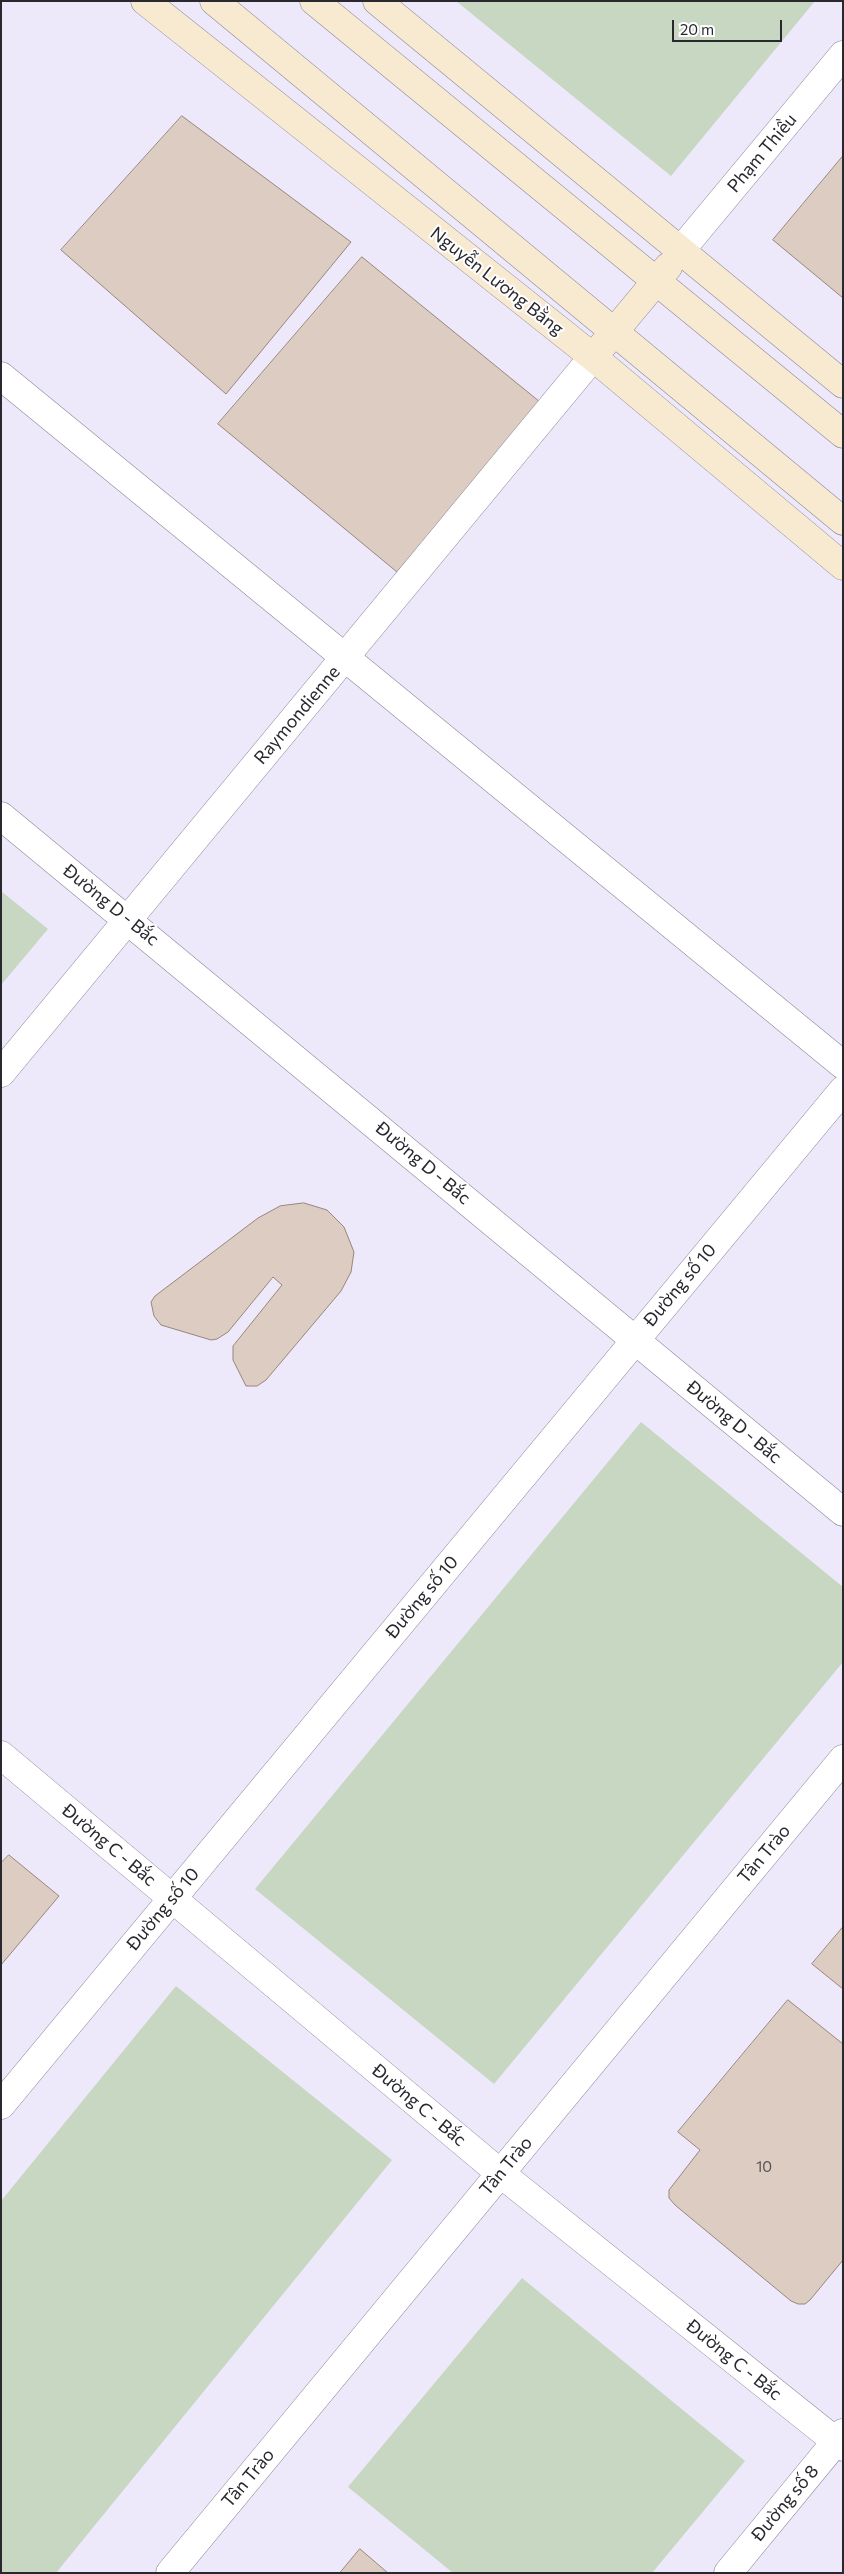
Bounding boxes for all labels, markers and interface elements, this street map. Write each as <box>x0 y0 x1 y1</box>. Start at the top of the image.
scale bar <box>674 10 784 42</box>
text: 20 m <box>680 20 714 38</box>
street label: Phạm Thiều <box>723 109 801 197</box>
street label: Nguyễn Lương Bằng <box>426 222 568 340</box>
street label: Raymondienne <box>250 661 344 769</box>
street label: Đường D - Bắc <box>59 860 163 950</box>
street label: Đường D - Bắc <box>371 1117 475 1209</box>
street label: Đường số 10 <box>639 1239 721 1331</box>
street label: Đường D - Bắc <box>682 1376 786 1468</box>
street label: Đường số 10 <box>381 1551 463 1643</box>
street label: Đường C - Bắc <box>58 1799 160 1891</box>
street label: Tân Trào <box>733 1820 795 1888</box>
street label: Đường số 10 <box>122 1863 204 1955</box>
street label: Đường C - Bắc <box>368 2059 470 2151</box>
street label: Tân Trào <box>475 2132 537 2200</box>
house number: 10 <box>756 2158 772 2176</box>
street label: Đường C - Bắc <box>682 2315 786 2405</box>
street label: Tân Trào <box>217 2444 279 2512</box>
street label: Đường số 8 <box>747 2460 823 2546</box>

